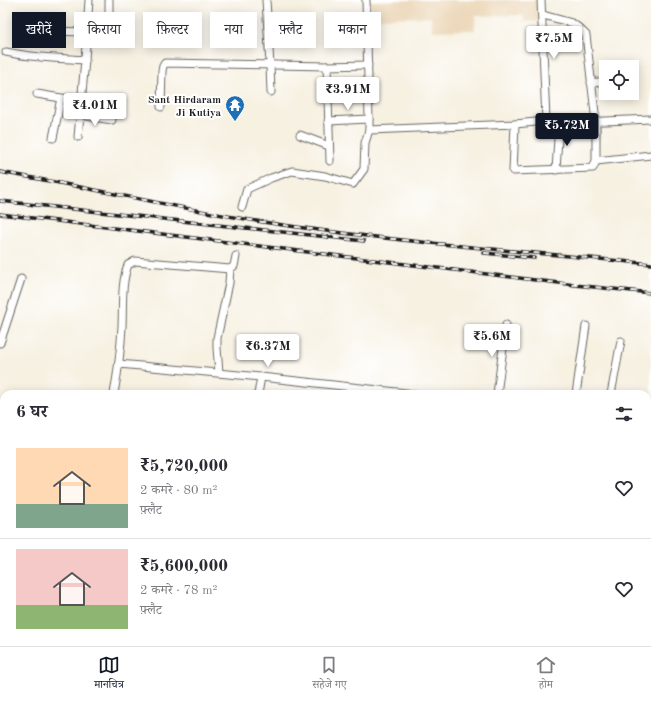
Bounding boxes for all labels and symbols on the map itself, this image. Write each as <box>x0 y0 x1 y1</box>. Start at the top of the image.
pin: ₹7.5M <box>526 26 582 60</box>
pin: ₹3.91M <box>315 77 381 111</box>
pin: ₹4.01M <box>62 93 128 127</box>
temple icon: Sant Hirdaram Ji Kutiya <box>224 94 246 122</box>
place label: Sant Hirdaram Ji Kutiya <box>148 95 221 119</box>
pin: ₹5.72M <box>534 113 600 147</box>
pin: ₹5.6M <box>464 324 520 358</box>
pin: ₹6.37M <box>235 334 301 368</box>

